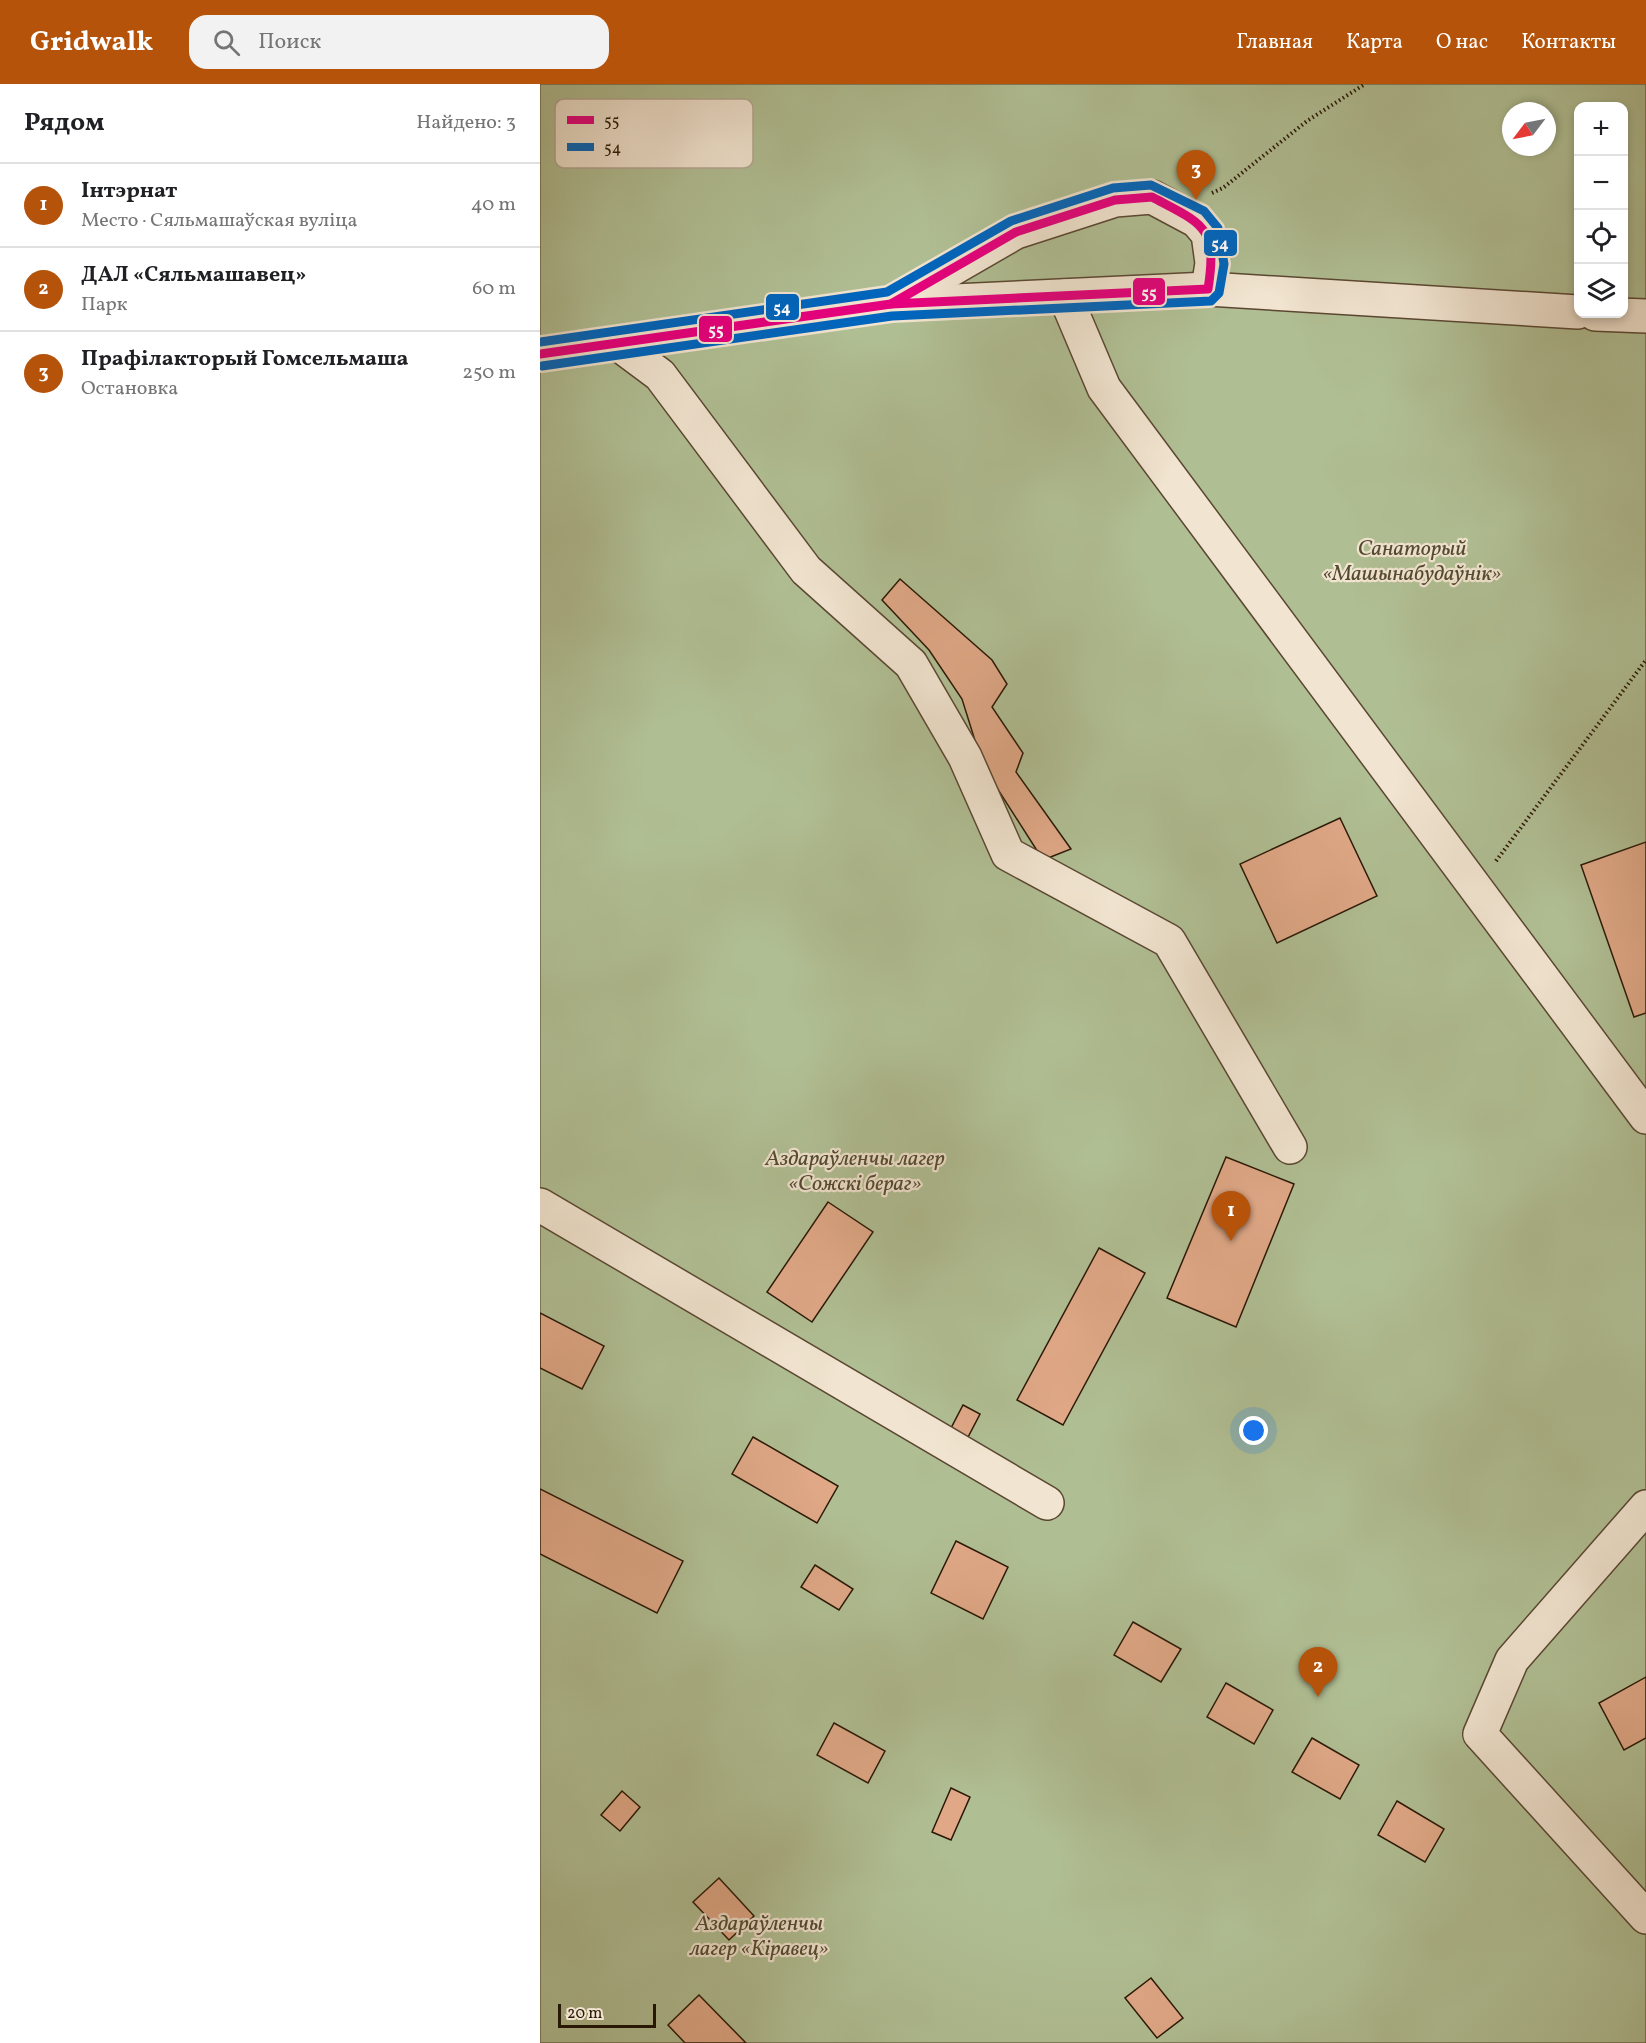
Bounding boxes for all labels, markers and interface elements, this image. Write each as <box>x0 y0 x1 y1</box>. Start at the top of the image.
search box <box>189 15 609 69</box>
text: Gridwalk <box>30 23 153 62</box>
icon: search <box>210 26 243 59</box>
text: Поиск <box>258 27 321 58</box>
text: Главная <box>1236 28 1313 57</box>
text: Карта <box>1346 28 1403 57</box>
text: О нас <box>1436 28 1488 57</box>
text: Контакты <box>1521 28 1616 57</box>
legend <box>555 99 753 168</box>
north arrow <box>1502 102 1556 156</box>
map controls <box>1574 102 1628 318</box>
button: + <box>1574 102 1628 156</box>
text: Рядом <box>24 105 104 141</box>
text: Найдено: 3 <box>416 109 516 137</box>
text: 55 <box>604 111 619 133</box>
text: 54 <box>604 138 621 160</box>
pin: 3 <box>1176 150 1216 200</box>
button: − <box>1574 156 1628 210</box>
text: Інтэрнат <box>81 176 177 207</box>
text: 1 <box>39 191 48 219</box>
text: 40 m <box>471 191 516 219</box>
text: Место · Сяльмашаўская вуліца <box>81 207 358 235</box>
button: locate <box>1574 210 1628 264</box>
line badge: 54 <box>1203 229 1238 257</box>
text: 54 <box>1211 234 1229 256</box>
text: ДАЛ «Сяльмашавец» <box>81 260 307 291</box>
button: layers <box>1574 264 1628 318</box>
text: 2 <box>38 275 49 303</box>
text: 60 m <box>472 275 516 303</box>
line badge: 55 <box>1132 277 1166 306</box>
text: 55 <box>1141 283 1157 305</box>
text: Парк <box>81 291 127 319</box>
line badge: 54 <box>765 293 800 321</box>
text: 54 <box>773 298 791 320</box>
line badge: 55 <box>698 315 733 343</box>
text: 55 <box>708 320 724 342</box>
text: Прафілакторый Гомсельмаша <box>81 344 409 375</box>
text: 3 <box>38 359 49 387</box>
text: 250 m <box>462 359 516 387</box>
text: Остановка <box>81 375 178 403</box>
park label: Санаторый «Машынабудаўнік» <box>1323 534 1501 590</box>
park label: Аздараўленчы лагер «Сожскі бераг» <box>764 1144 945 1200</box>
pin: 1 <box>1212 1192 1250 1241</box>
your location <box>1239 1416 1268 1445</box>
pin: 2 <box>1298 1648 1338 1697</box>
park label: Аздараўленчы лагер «Кіравец» <box>689 1909 828 1965</box>
scale bar <box>558 2001 656 2028</box>
text: 20 m <box>567 2003 602 2025</box>

